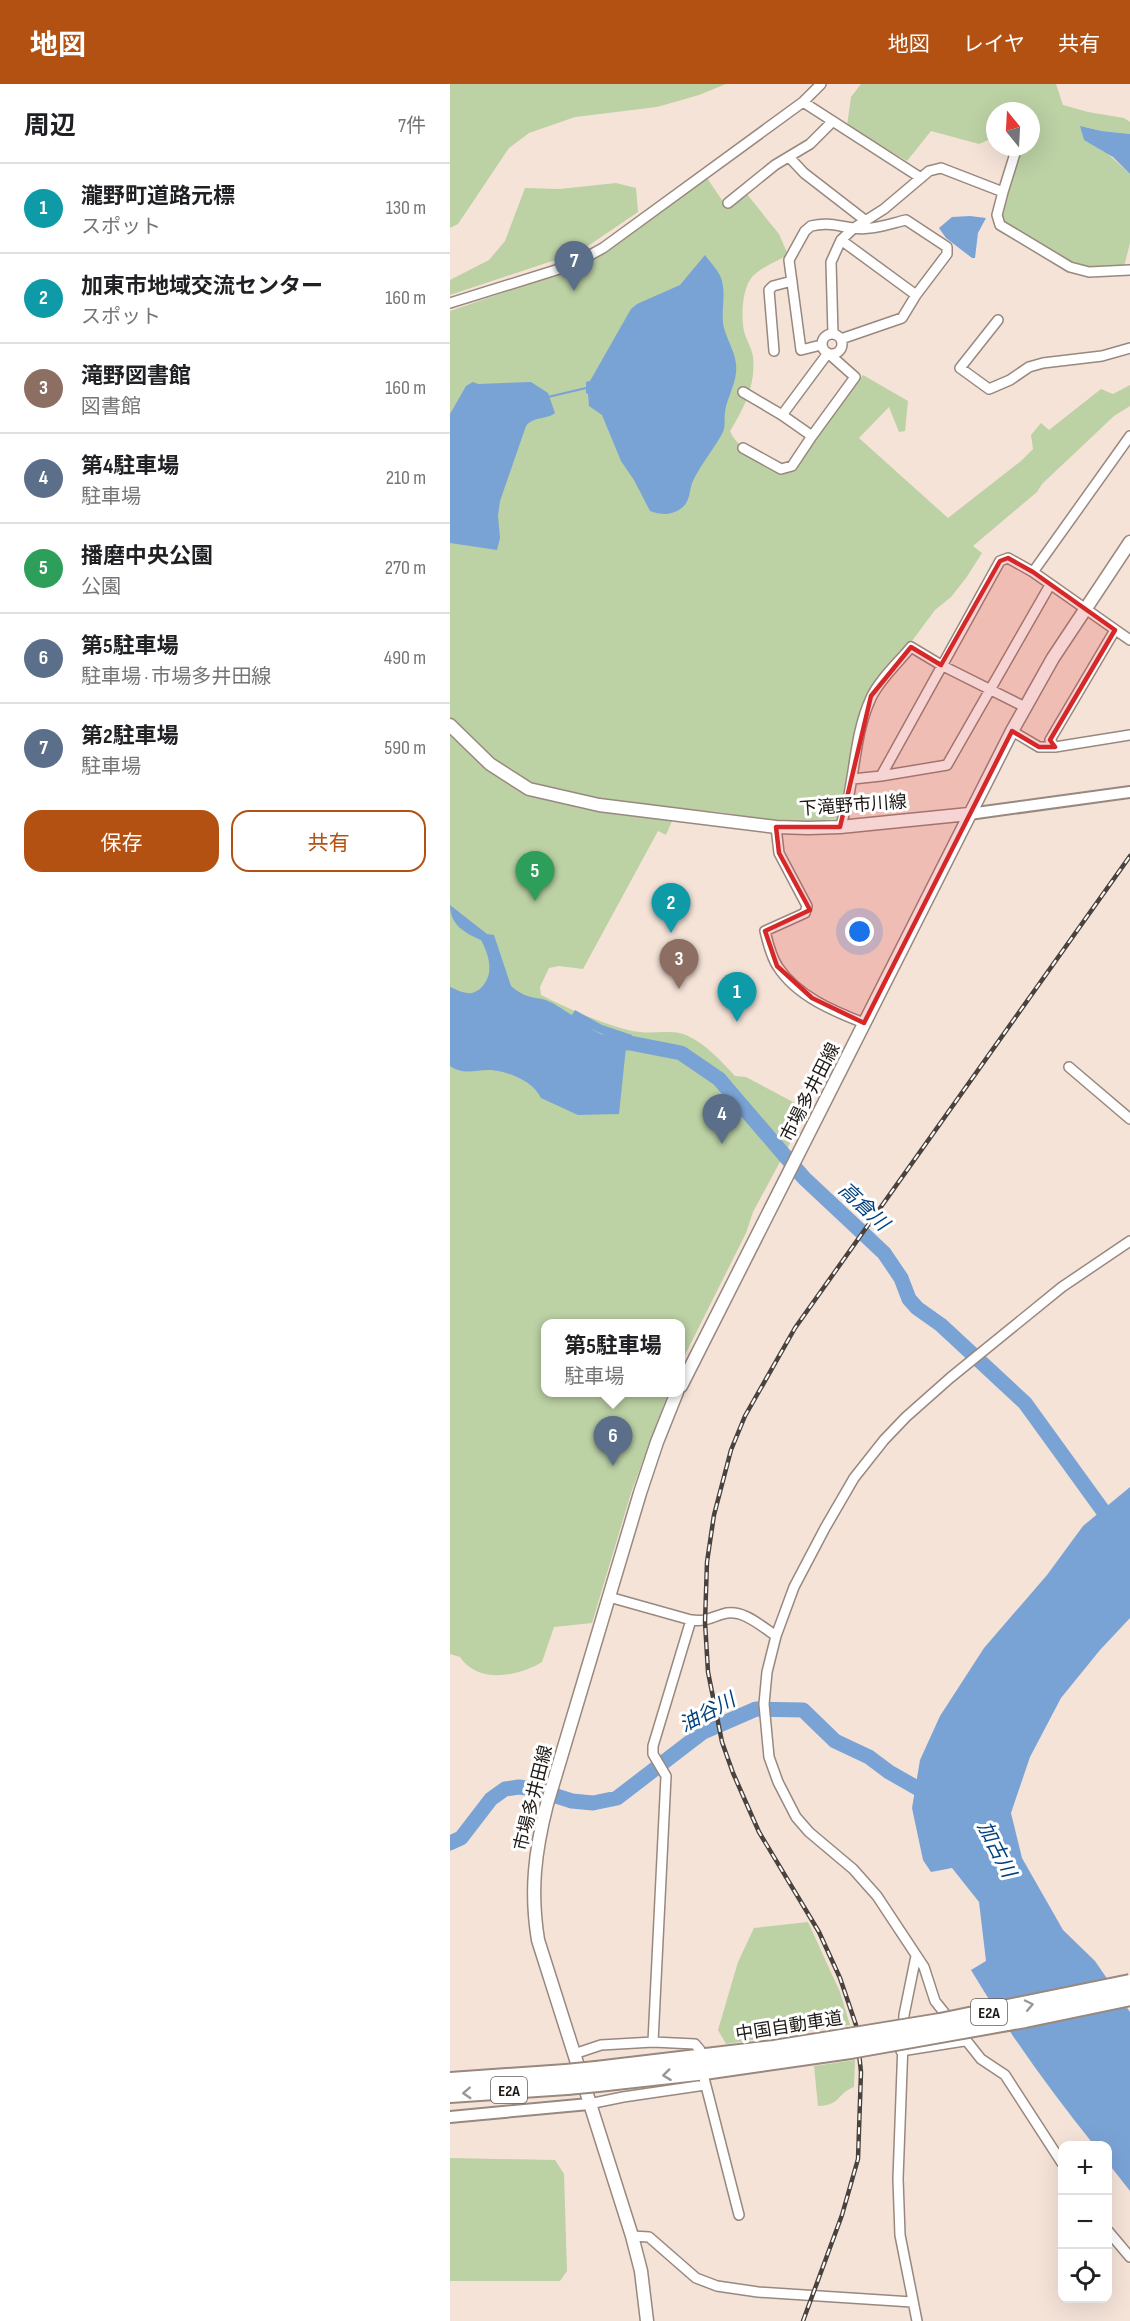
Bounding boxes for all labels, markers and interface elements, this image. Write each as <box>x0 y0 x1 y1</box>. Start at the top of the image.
text: 地図 <box>30 29 86 62</box>
text: 地図 <box>888 32 930 57</box>
text: レイヤ <box>963 32 1025 57</box>
text: 共有 <box>1058 32 1100 57</box>
north arrow <box>986 102 1040 156</box>
text: 周辺 <box>24 111 76 142</box>
text: 7件 <box>398 114 426 138</box>
text: 瀧野町道路元標 <box>81 183 235 210</box>
text: 1 <box>40 196 47 220</box>
text: 130 m <box>386 196 426 220</box>
text: スポット <box>81 215 161 239</box>
pin: 7 <box>554 242 594 291</box>
text: 加東市地域交流センター <box>81 273 323 300</box>
text: 2 <box>39 286 48 310</box>
text: 160 m <box>385 286 426 310</box>
text: スポット <box>81 305 161 329</box>
text: 滝野図書館 <box>81 363 191 390</box>
text: 3 <box>39 376 48 400</box>
text: 160 m <box>385 376 426 400</box>
text: 図書館 <box>81 395 141 419</box>
text: 第4駐車場 <box>81 453 179 480</box>
text: 4 <box>39 466 48 490</box>
text: 210 m <box>386 466 426 490</box>
text: 駐車場 <box>81 485 141 509</box>
text: 播磨中央公園 <box>81 543 213 570</box>
text: 5 <box>39 556 48 580</box>
text: 270 m <box>385 556 426 580</box>
text: 公園 <box>81 575 121 599</box>
text: 第5駐車場 <box>81 633 179 660</box>
text: 6 <box>39 646 48 670</box>
text: 490 m <box>384 646 426 670</box>
text: 駐車場 · 市場多井田線 <box>81 665 271 689</box>
text: 第2駐車場 <box>81 723 179 750</box>
text: 7 <box>39 736 48 760</box>
text: 590 m <box>384 736 426 760</box>
text: 駐車場 <box>81 755 141 779</box>
street label: 下滝野市川線 <box>798 791 908 820</box>
button: 保存 <box>24 810 219 872</box>
button: 共有 <box>231 810 426 872</box>
pin: 5 <box>516 852 554 901</box>
pin: 2 <box>652 884 690 933</box>
your location <box>845 917 874 946</box>
pin: 3 <box>660 940 698 989</box>
pin: 1 <box>718 972 756 1022</box>
street label: 市場多井田線 <box>777 1039 844 1145</box>
pin: 4 <box>702 1094 742 1144</box>
water label: 高倉川 <box>833 1177 895 1237</box>
popup <box>541 1319 685 1397</box>
text: 第5駐車場 <box>564 1333 662 1360</box>
text: 駐車場 <box>564 1365 624 1389</box>
pin: 6 <box>594 1416 632 1466</box>
water label: 油谷川 <box>675 1687 741 1738</box>
street label: 市場多井田線 <box>510 1743 557 1853</box>
water label: 加古川 <box>972 1817 1021 1883</box>
road number: E2A <box>971 1999 1007 2025</box>
one-way arrow <box>1024 1999 1034 2012</box>
street label: 中国自動車道 <box>734 2008 844 2045</box>
one-way arrow <box>663 2068 672 2081</box>
road number: E2A <box>491 2077 527 2103</box>
one-way arrow <box>462 2086 472 2099</box>
map controls <box>1058 2141 1112 2303</box>
button: + <box>1058 2141 1112 2195</box>
button: − <box>1058 2195 1112 2249</box>
button: locate <box>1058 2249 1112 2303</box>

